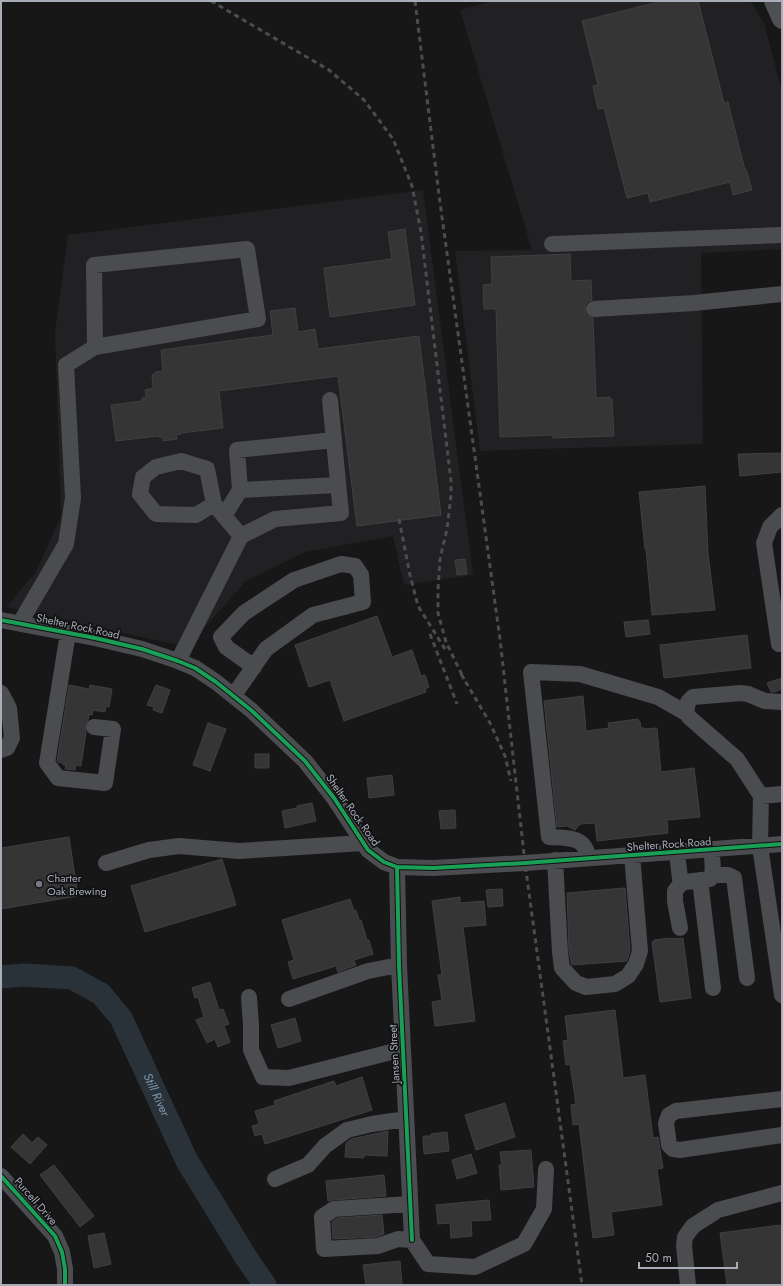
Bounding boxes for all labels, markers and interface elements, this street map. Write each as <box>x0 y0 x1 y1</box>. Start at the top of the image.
street label: Shelter Rock Road <box>35 609 121 643</box>
street label: Shelter Rock Road <box>322 771 384 849</box>
street label: Shelter Rock Road <box>626 833 712 855</box>
place label: Charter Oak Brewing <box>47 870 107 899</box>
marker: Charter Oak Brewing <box>34 879 44 889</box>
street label: Jansen Street <box>384 1024 404 1086</box>
water label: Still River <box>139 1070 175 1120</box>
street label: Purcell Drive <box>11 1174 62 1229</box>
scale bar <box>639 1244 737 1270</box>
text: 50 m <box>645 1249 672 1267</box>

